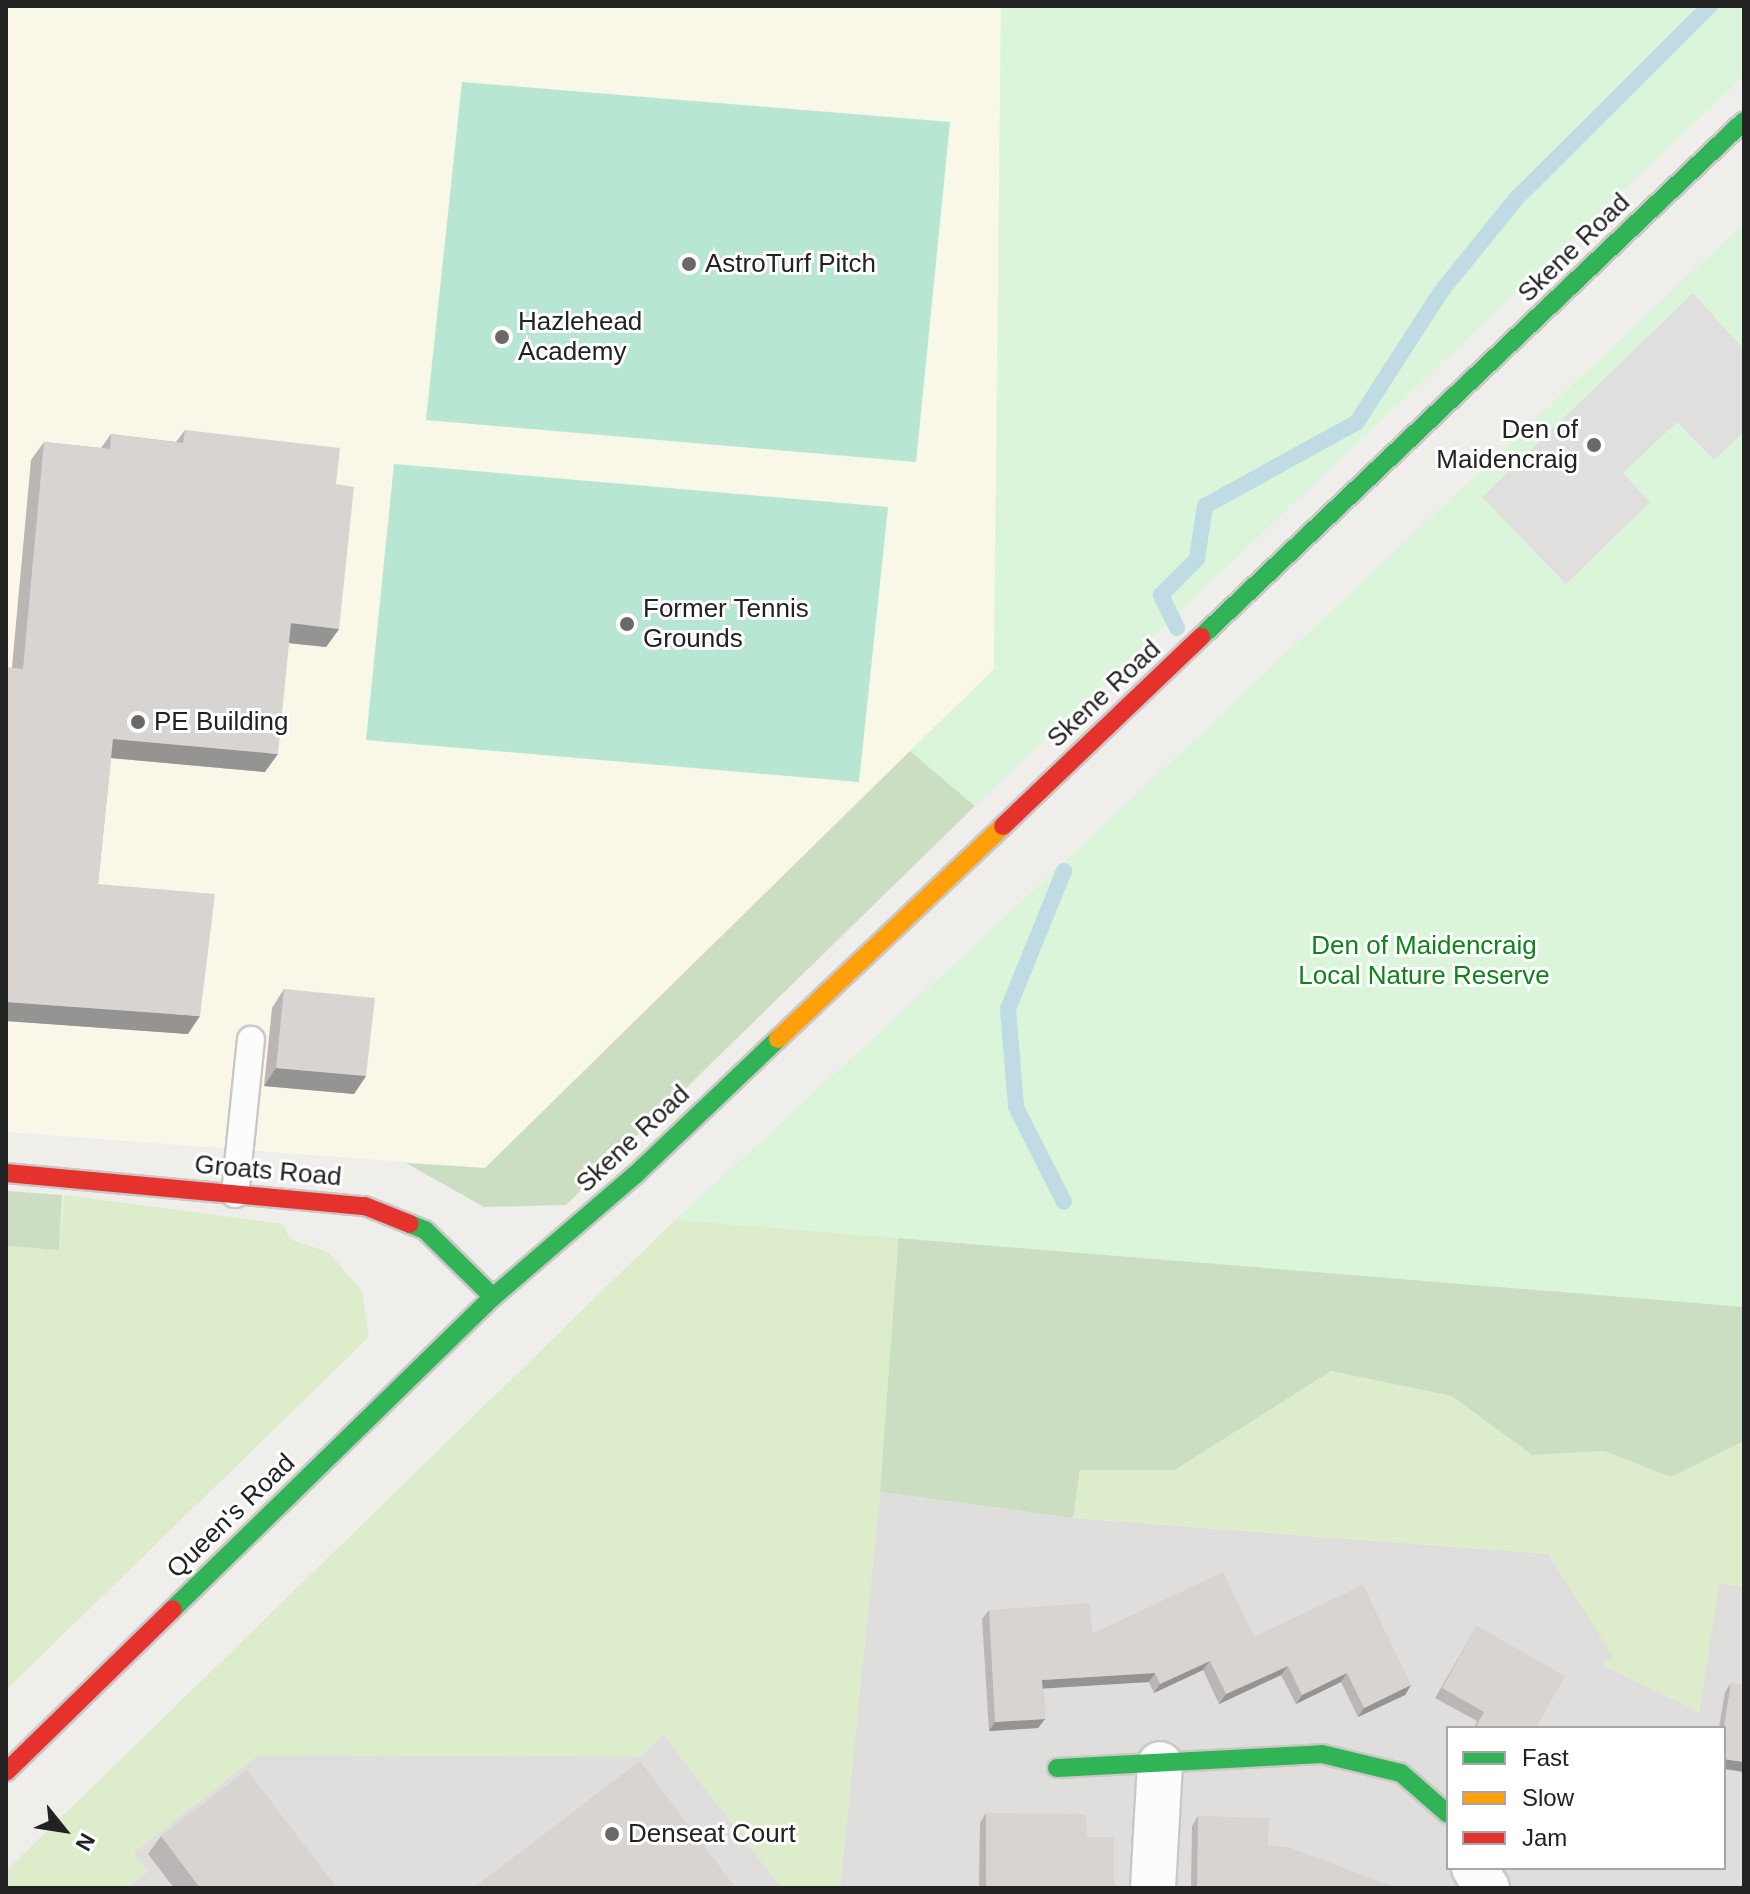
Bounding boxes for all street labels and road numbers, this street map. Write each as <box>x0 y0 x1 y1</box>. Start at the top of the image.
street label: Skene Road <box>1512 187 1636 309</box>
street label: Skene Road <box>1041 634 1167 754</box>
street label: Skene Road <box>570 1079 696 1199</box>
street label: Groats Road <box>193 1149 343 1193</box>
street label: Queen's Road <box>161 1447 301 1585</box>

